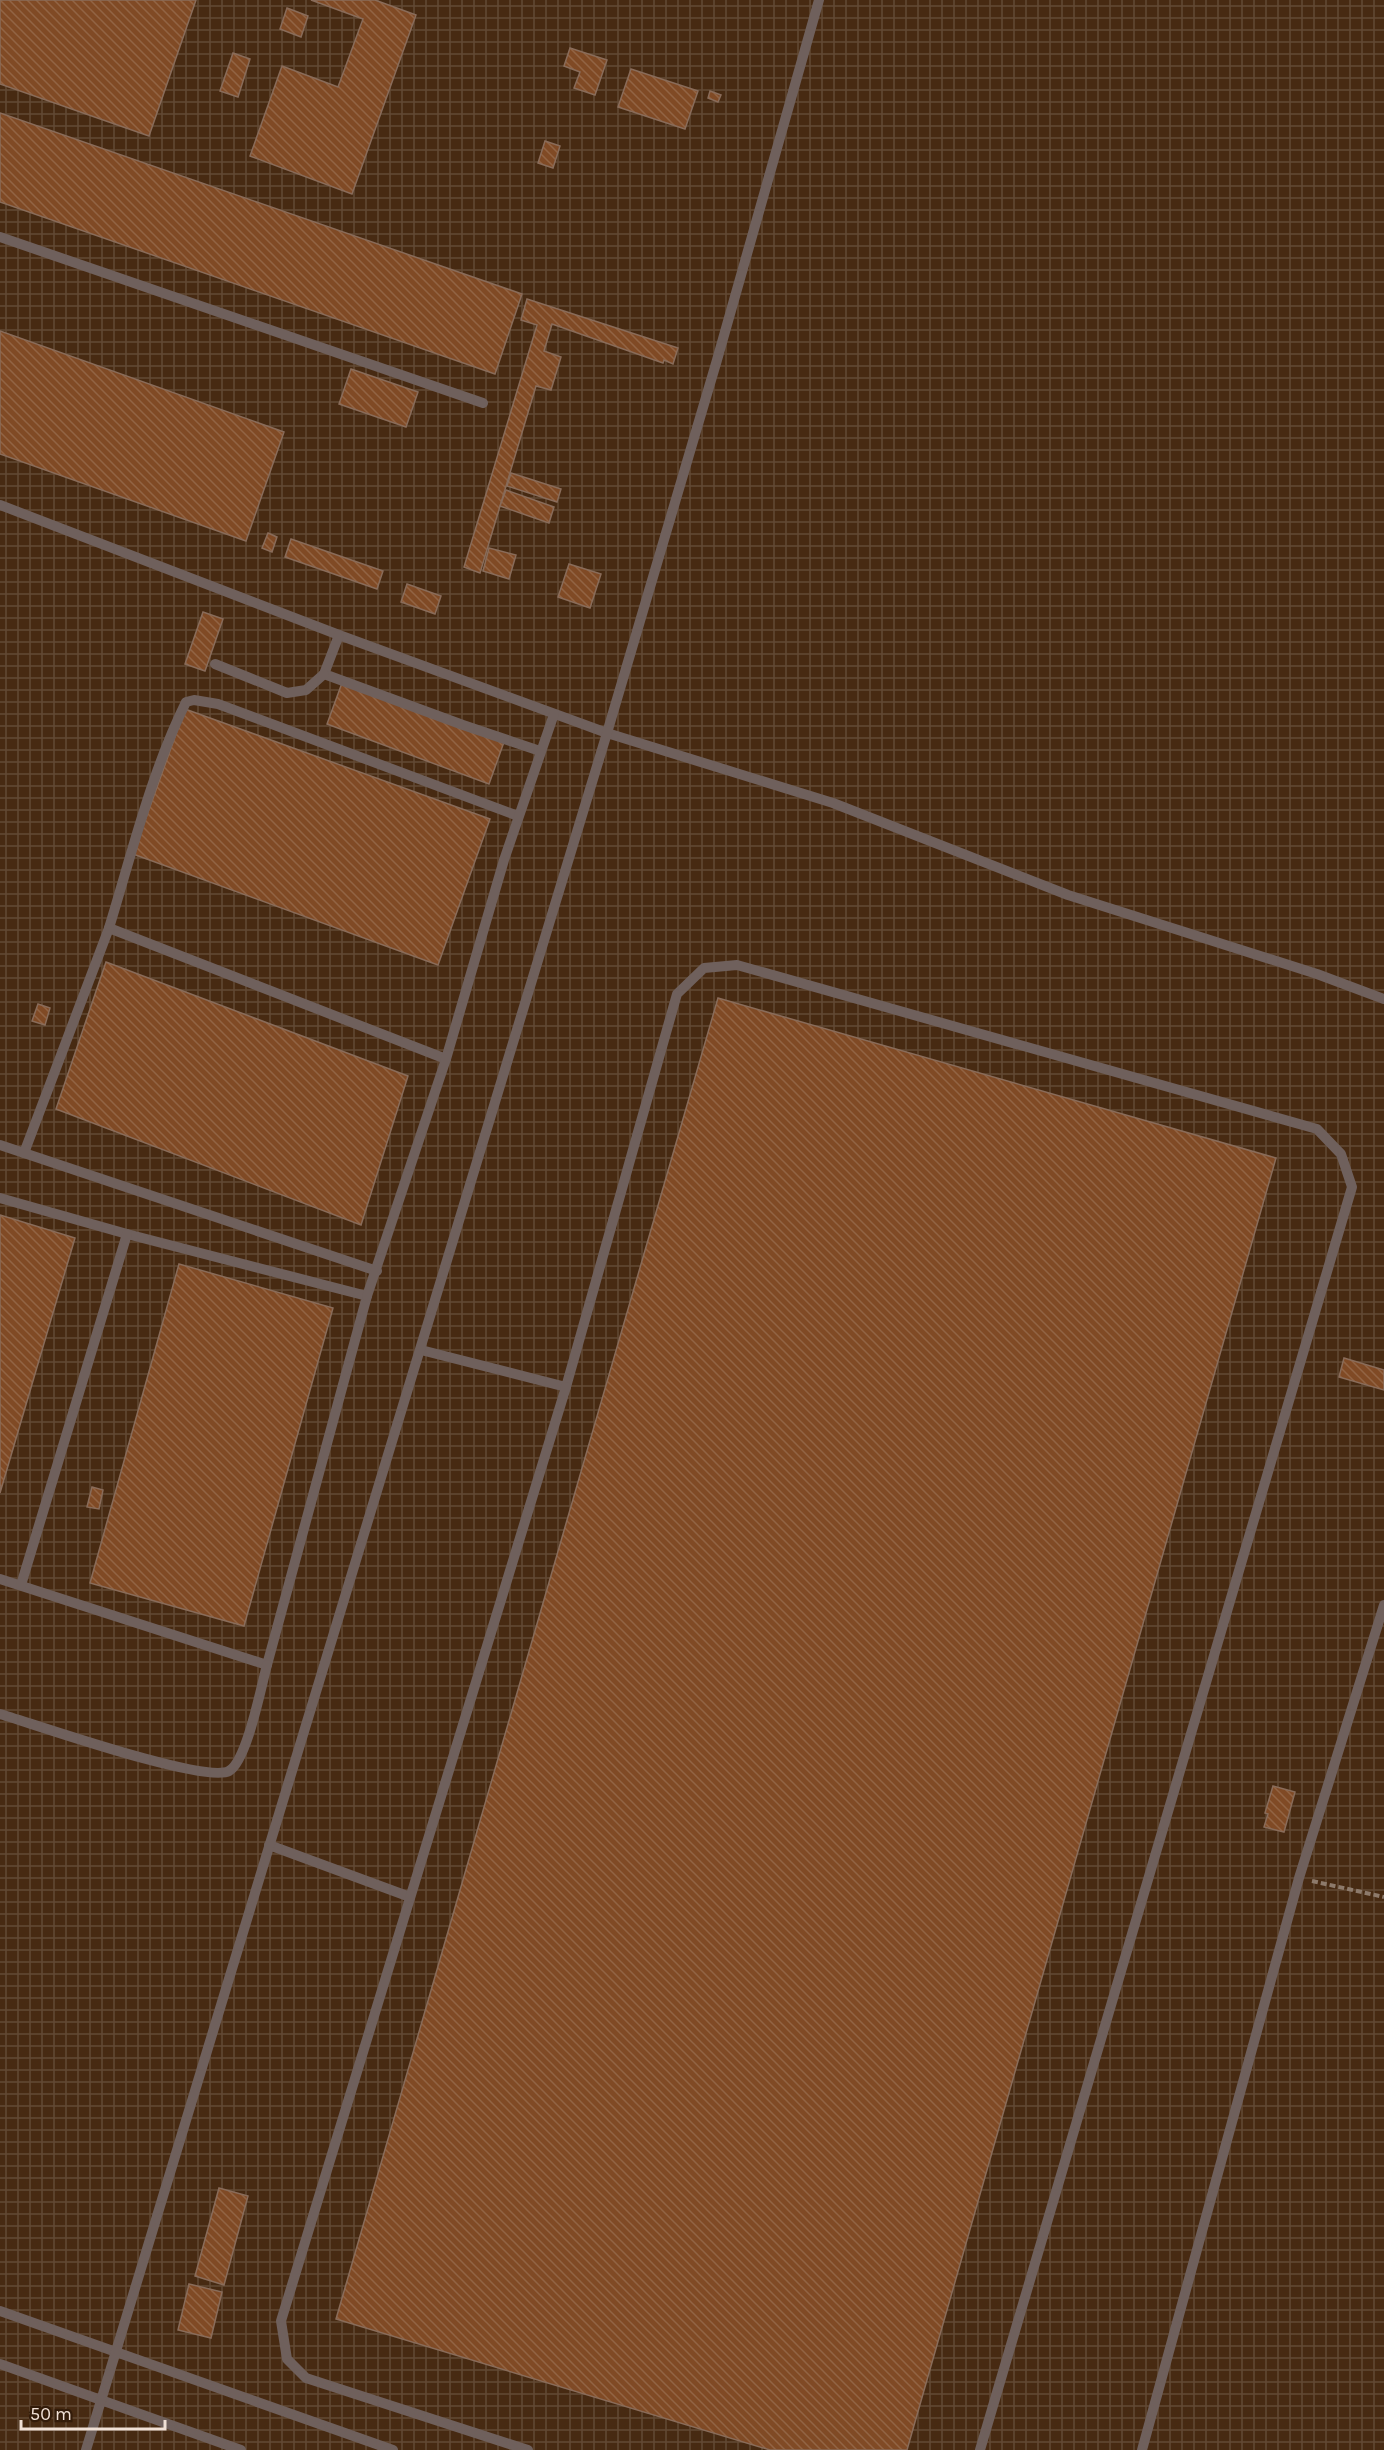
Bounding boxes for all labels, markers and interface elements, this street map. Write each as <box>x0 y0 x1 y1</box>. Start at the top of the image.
scale bar <box>21 2393 165 2431</box>
text: 50 m <box>30 2403 72 2425</box>

